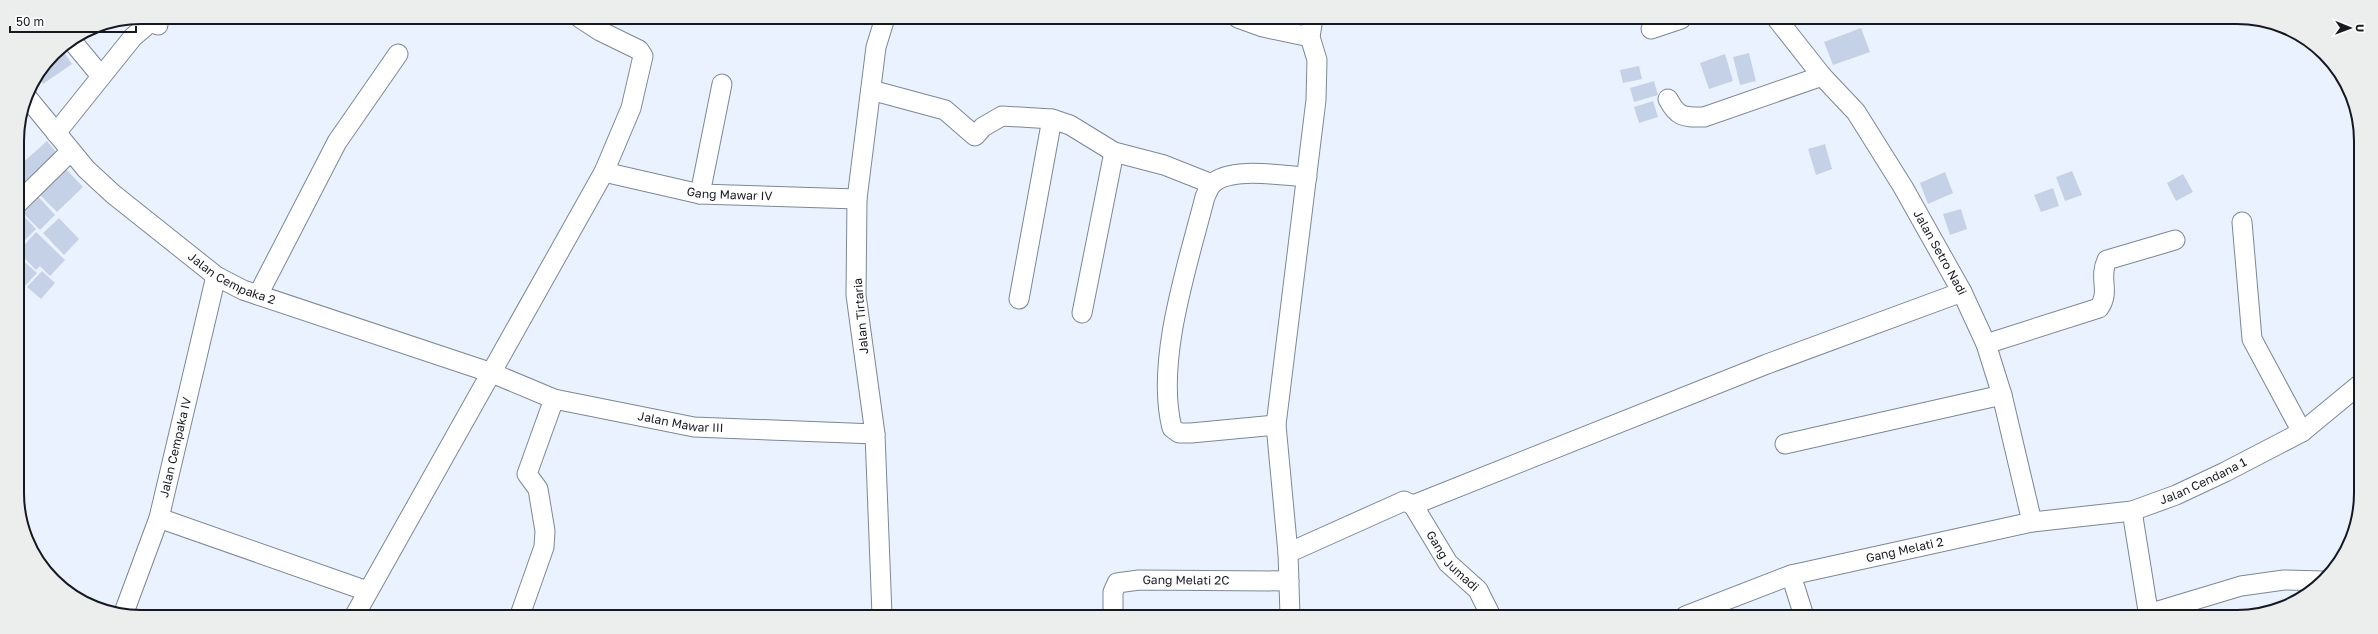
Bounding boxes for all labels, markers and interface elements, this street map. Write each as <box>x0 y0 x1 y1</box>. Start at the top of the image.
scale bar <box>10 8 136 34</box>
north arrow <box>2330 8 2370 48</box>
text: 50 m <box>16 14 44 29</box>
text: U <box>2354 24 2367 32</box>
street label: Gang Mawar IV <box>685 183 773 203</box>
street label: Jalan Setro Nadi <box>1910 207 1970 297</box>
street label: Jalan Cempaka 2 <box>185 249 277 307</box>
street label: Jalan Tirtaria <box>850 277 871 355</box>
street label: Jalan Cempaka IV <box>156 396 194 499</box>
street label: Jalan Mawar III <box>637 408 724 435</box>
street label: Jalan Cendana 1 <box>2157 454 2249 507</box>
street label: Gang Jumadi <box>1423 528 1482 594</box>
street label: Gang Melati 2 <box>1864 534 1945 565</box>
street label: Gang Melati 2C <box>1142 572 1230 588</box>

